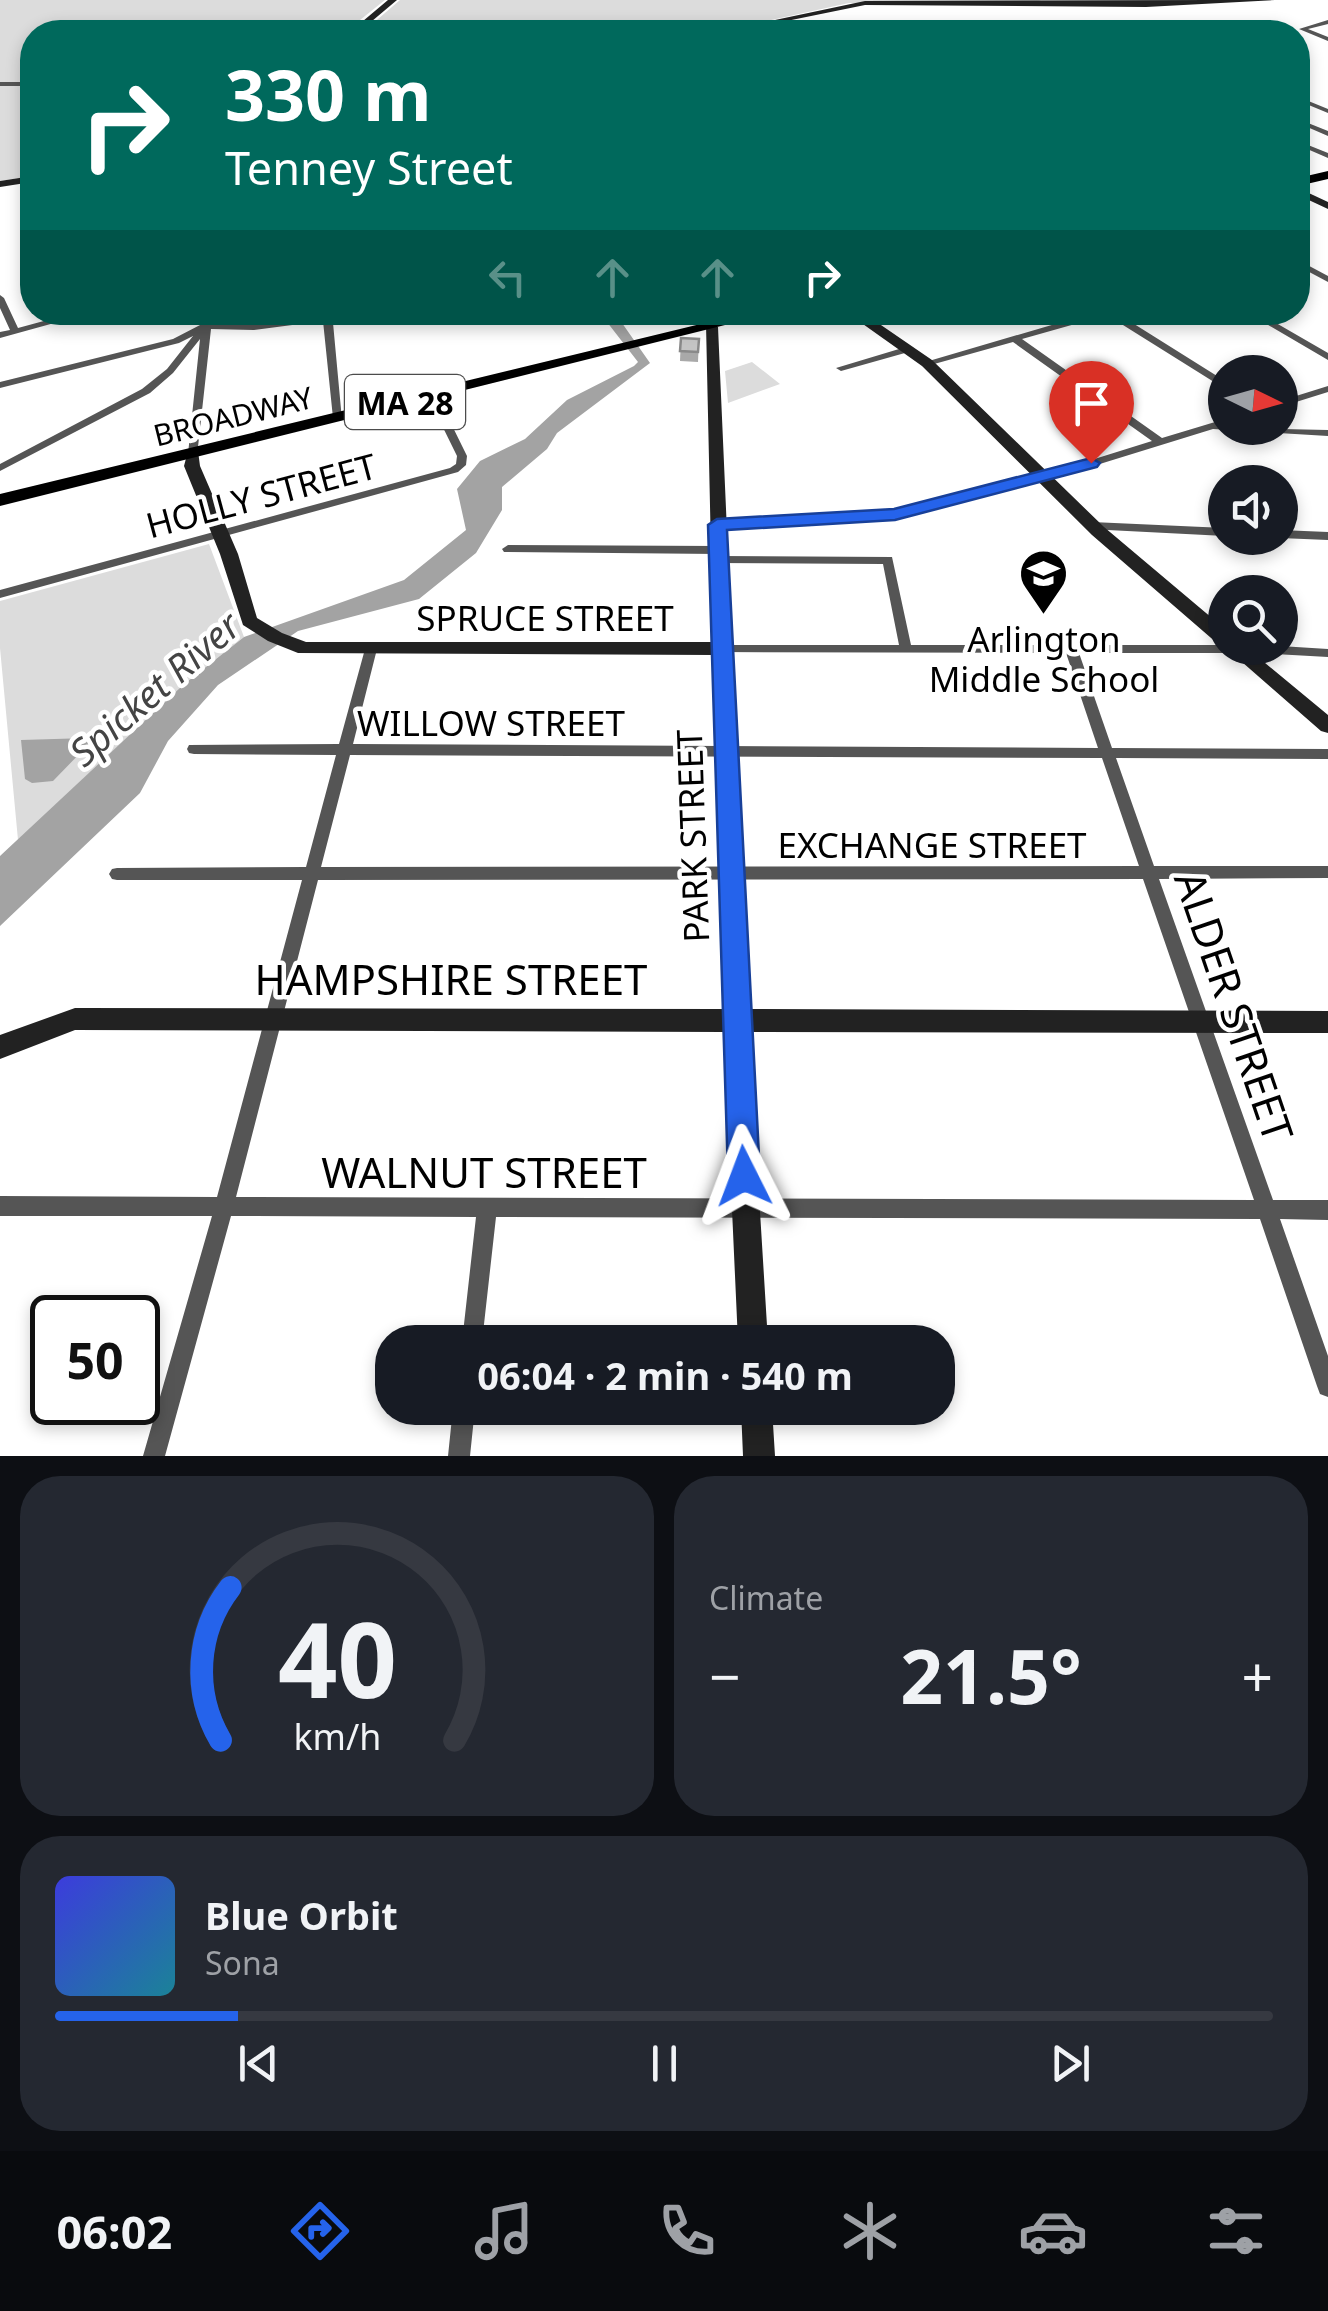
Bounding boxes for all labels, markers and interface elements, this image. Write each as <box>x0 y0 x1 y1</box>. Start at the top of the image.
text: 330 m <box>225 46 432 142</box>
icon: right <box>60 60 190 190</box>
text: Tenney Street <box>225 137 513 198</box>
icon: left <box>480 250 535 305</box>
icon: ahead <box>585 250 640 305</box>
icon: ahead <box>690 250 745 305</box>
icon: right <box>795 250 850 305</box>
north arrow <box>1208 355 1298 445</box>
map controls <box>1208 355 1298 665</box>
pin <box>1049 361 1134 464</box>
road number: MA 28 <box>345 375 465 429</box>
street label: BROADWAY <box>149 376 317 456</box>
icon: arrive <box>1064 376 1119 431</box>
street label: HOLLY STREET <box>141 442 382 548</box>
button: sound <box>1208 465 1298 555</box>
school or university icon: Arlington Middle School <box>1018 548 1070 616</box>
button: search <box>1208 575 1298 665</box>
street label: SPRUCE STREET <box>416 594 674 641</box>
water label: Spicket River <box>57 598 252 777</box>
place label: Arlington Middle School <box>929 615 1159 702</box>
street label: WILLOW STREET <box>357 699 625 746</box>
street label: PARK STREET <box>665 728 719 943</box>
street label: EXCHANGE STREET <box>777 821 1087 868</box>
street label: ALDER STREET <box>1162 863 1308 1149</box>
street label: HAMPSHIRE STREET <box>255 950 647 1007</box>
position arrow <box>692 1124 796 1228</box>
street label: WALNUT STREET <box>321 1143 647 1200</box>
speed limit sign: 50 <box>30 1295 160 1425</box>
text: 06:04 · 2 min · 540 m <box>477 1349 853 1401</box>
text: Climate <box>709 1576 823 1619</box>
text: 40 <box>278 1587 396 1728</box>
text: 21.5° <box>900 1624 1082 1726</box>
text: − <box>709 1638 740 1713</box>
text: + <box>1242 1638 1273 1713</box>
text: km/h <box>293 1712 381 1760</box>
text: Blue Orbit <box>205 1889 398 1941</box>
text: Sona <box>205 1941 280 1984</box>
icon: previous <box>231 2036 286 2091</box>
icon: pause <box>637 2036 692 2091</box>
icon: next <box>1043 2036 1098 2091</box>
icon: directions <box>285 2196 355 2266</box>
icon: music <box>469 2196 539 2266</box>
icon: phone <box>652 2196 722 2266</box>
icon: climate <box>835 2196 905 2266</box>
icon: car <box>1018 2196 1088 2266</box>
icon: filters <box>1201 2196 1271 2266</box>
text: 06:02 <box>57 2201 172 2262</box>

